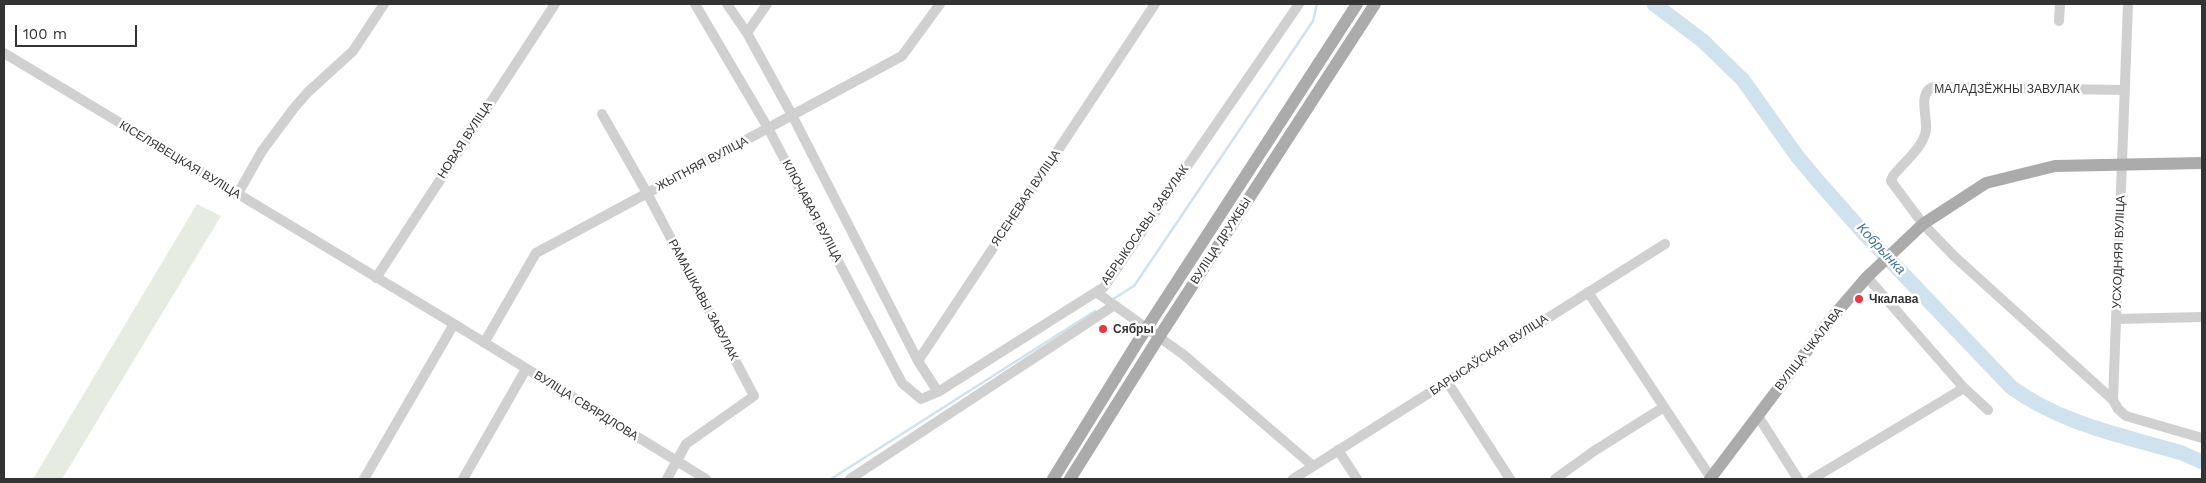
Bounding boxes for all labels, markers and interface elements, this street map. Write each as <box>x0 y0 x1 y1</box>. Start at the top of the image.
scale bar <box>18 15 140 47</box>
text: 100 m <box>23 25 67 43</box>
street label: МАЛАДЗЁЖНЫ ЗАВУЛАК <box>1934 82 2080 96</box>
street label: НОВАЯ ВУЛІЦА <box>435 99 495 181</box>
street label: КІСЕЛЯВЕЦКАЯ ВУЛІЦА <box>117 118 243 202</box>
street label: ЖЫТНЯЯ ВУЛІЦА <box>654 134 750 194</box>
street label: ЯСЕНЕВАЯ ВУЛІЦА <box>988 147 1064 249</box>
street label: КЛЮЧАВАЯ ВУЛІЦА <box>779 157 845 265</box>
street label: АБРЫКОСАВЫ ЗАВУЛАК <box>1098 162 1192 288</box>
street label: ВУЛІЦА ДРУЖБЫ <box>1188 195 1254 287</box>
street label: УСХОДНЯЯ ВУЛІЦА <box>2110 195 2128 309</box>
water label: Кобрынка <box>1853 220 1909 278</box>
street label: РАМАШКАВЫ ЗАВУЛАК <box>665 237 741 363</box>
place label: Чкалава <box>1869 292 1918 306</box>
marker: Чкалава <box>1853 293 1865 305</box>
street label: ВУЛІЦА ЧКАЛАВА <box>1772 304 1846 394</box>
street label: БАРЫСАЎСКАЯ ВУЛІЦА <box>1427 311 1551 399</box>
place label: Сябры <box>1113 322 1154 336</box>
marker: Сябры <box>1097 323 1109 335</box>
street label: ВУЛІЦА СВЯРДЛОВА <box>531 368 641 444</box>

